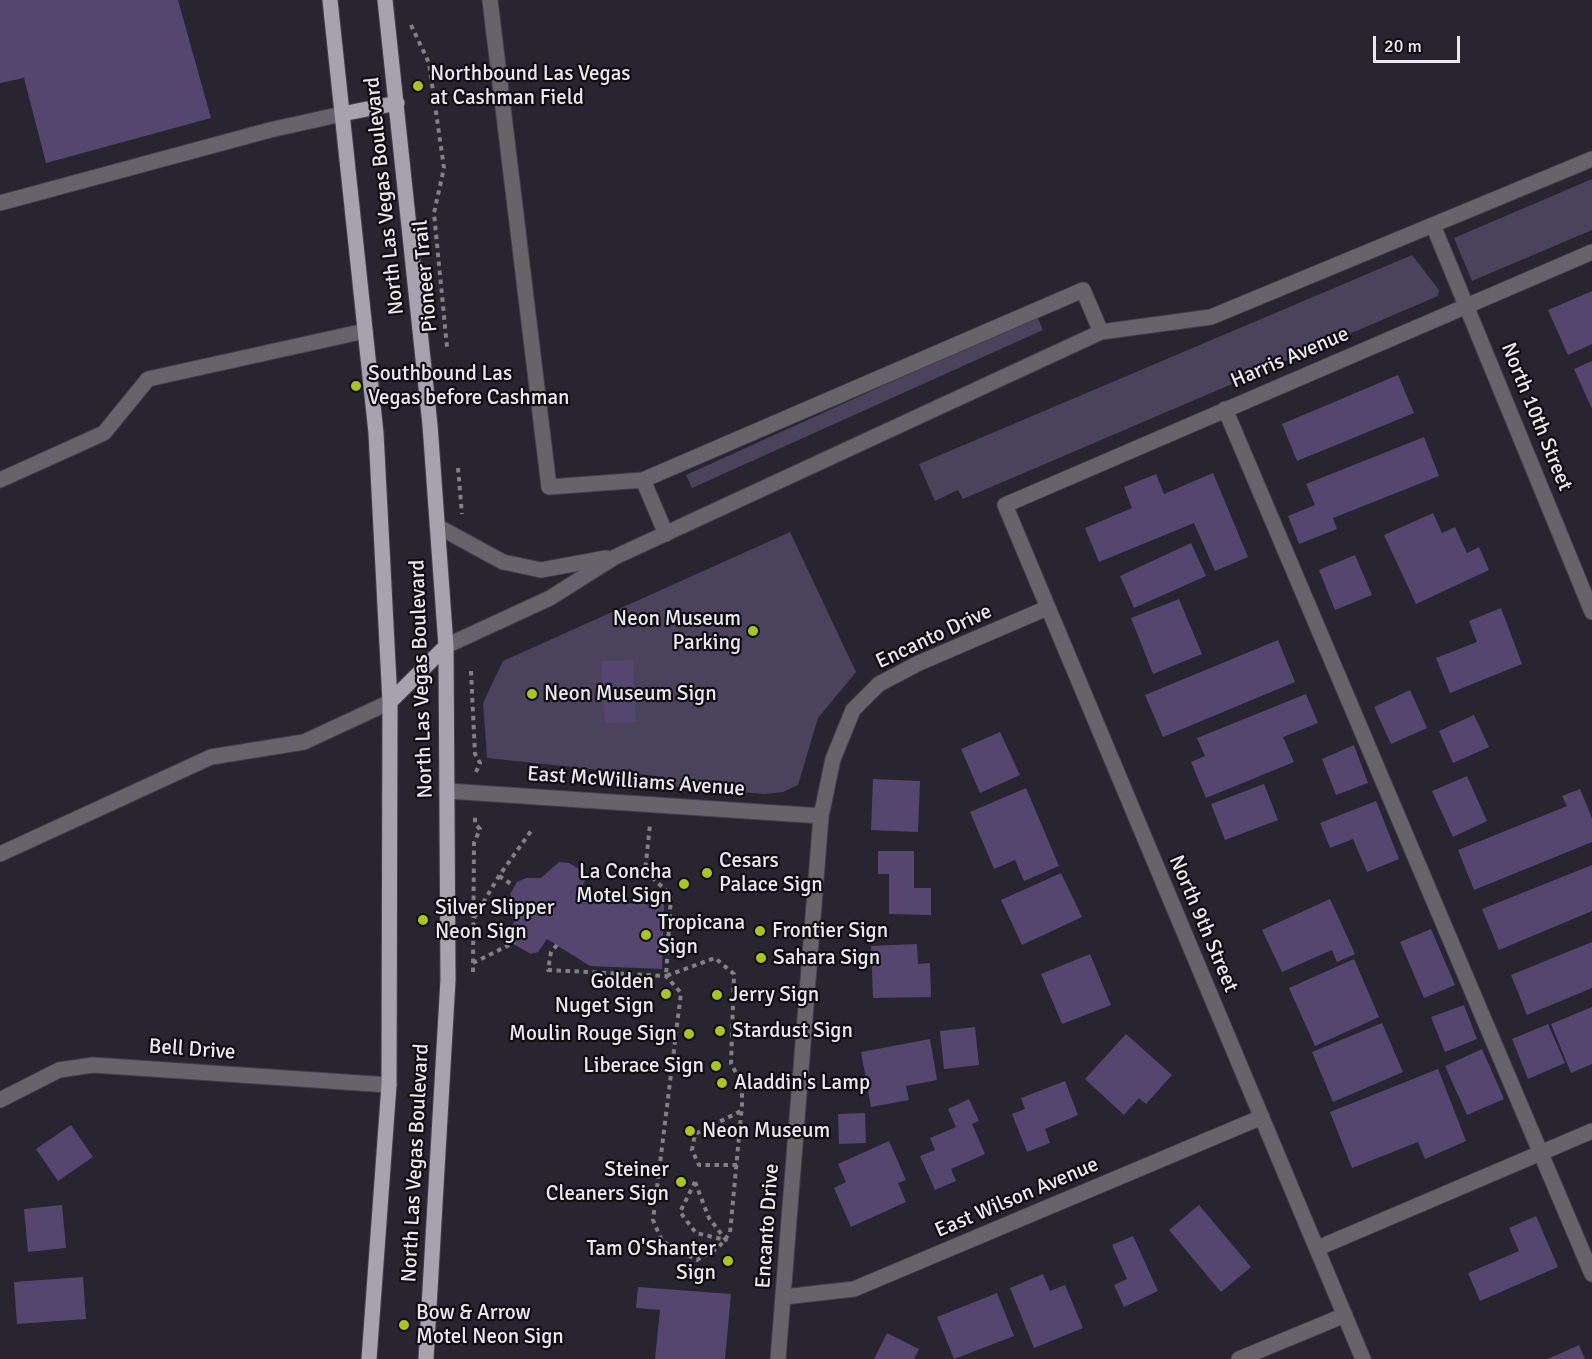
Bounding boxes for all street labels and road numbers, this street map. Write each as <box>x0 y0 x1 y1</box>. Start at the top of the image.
street label: North Las Vegas Boulevard <box>360 76 410 316</box>
street label: Pioneer Trail <box>409 219 443 333</box>
street label: Harris Avenue <box>1227 322 1353 394</box>
street label: North 10th Street <box>1495 339 1577 495</box>
street label: North Las Vegas Boulevard <box>405 559 439 799</box>
street label: Encanto Drive <box>872 599 996 675</box>
street label: East McWilliams Avenue <box>526 762 746 802</box>
street label: North 9th Street <box>1163 852 1243 996</box>
street label: Bell Drive <box>148 1034 236 1066</box>
street label: North Las Vegas Boulevard <box>397 1043 435 1283</box>
street label: East Wilson Avenue <box>931 1152 1103 1244</box>
street label: Encanto Drive <box>751 1163 785 1289</box>

